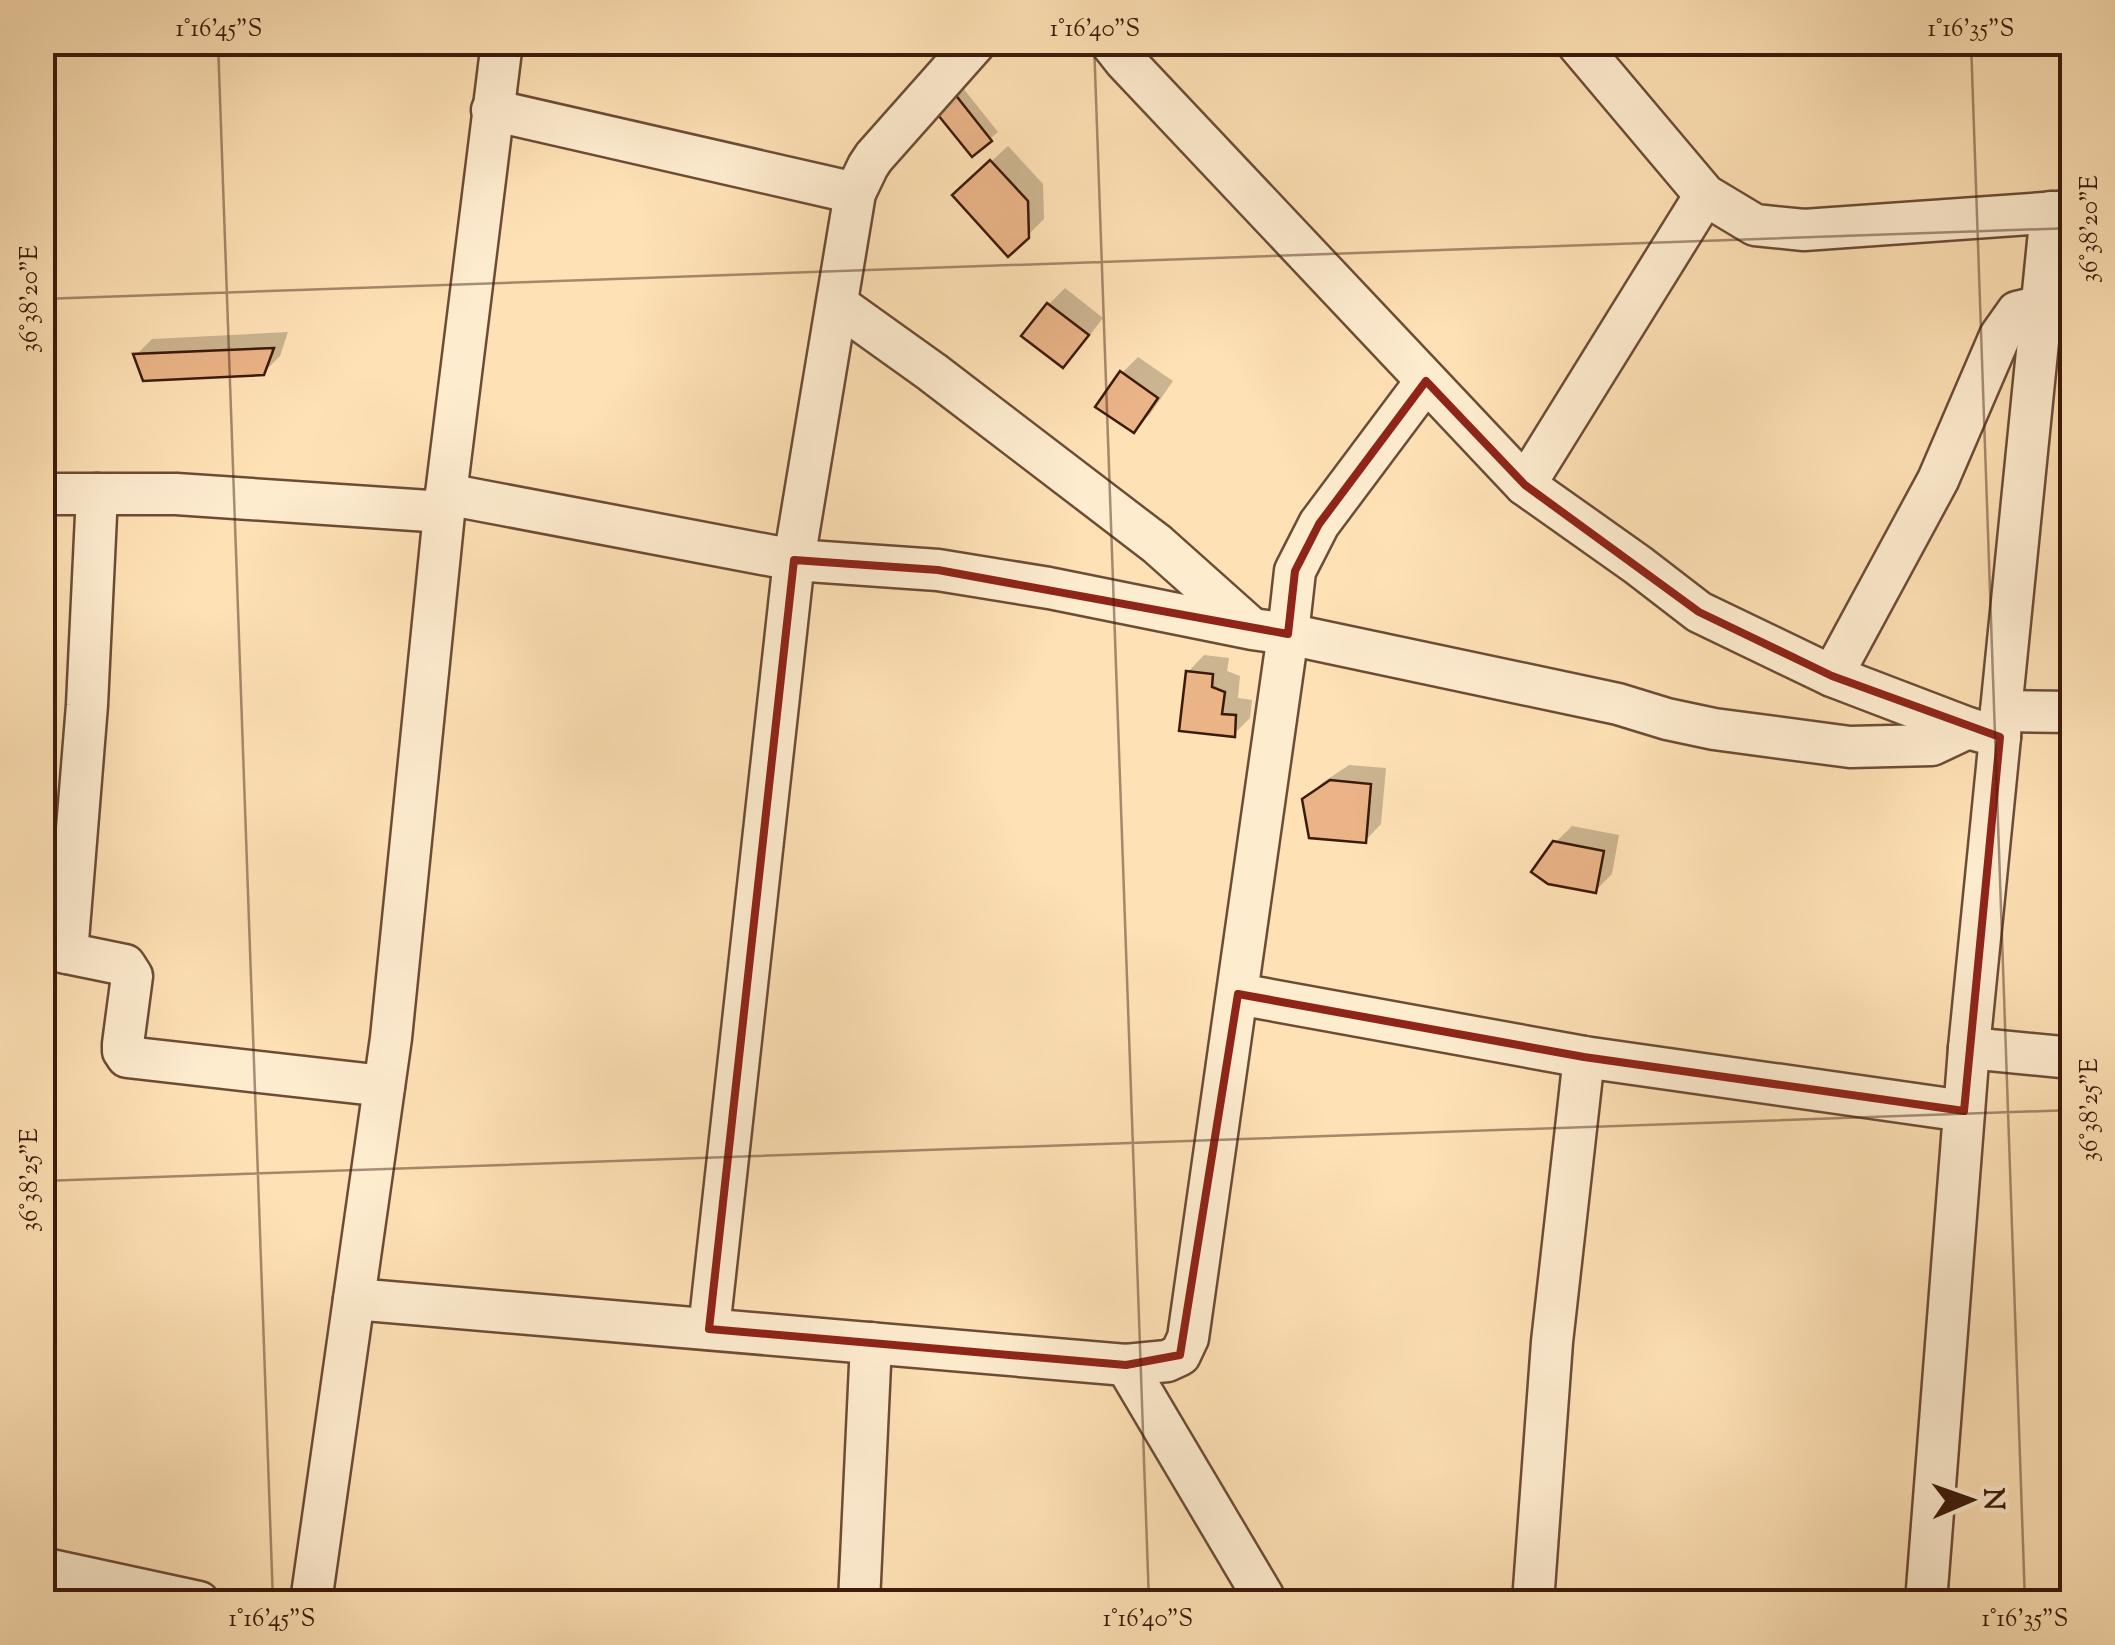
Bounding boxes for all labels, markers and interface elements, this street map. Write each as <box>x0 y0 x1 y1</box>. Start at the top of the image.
text: 1°16'45"S <box>176 12 262 48</box>
text: 1°16'40"S <box>1050 12 1140 48</box>
text: 1°16'35"S <box>1928 12 2014 48</box>
text: 36°38'20"E <box>2073 175 2109 283</box>
text: 36°38'20"E <box>13 245 49 353</box>
text: 36°38'25"E <box>2073 1058 2109 1162</box>
text: 36°38'25"E <box>13 1128 49 1232</box>
north arrow <box>1920 1450 2020 1550</box>
text: N <box>1972 1487 2012 1511</box>
text: 1°16'45"S <box>229 1602 315 1638</box>
text: 1°16'40"S <box>1103 1602 1193 1638</box>
text: 1°16'35"S <box>1982 1602 2068 1638</box>

